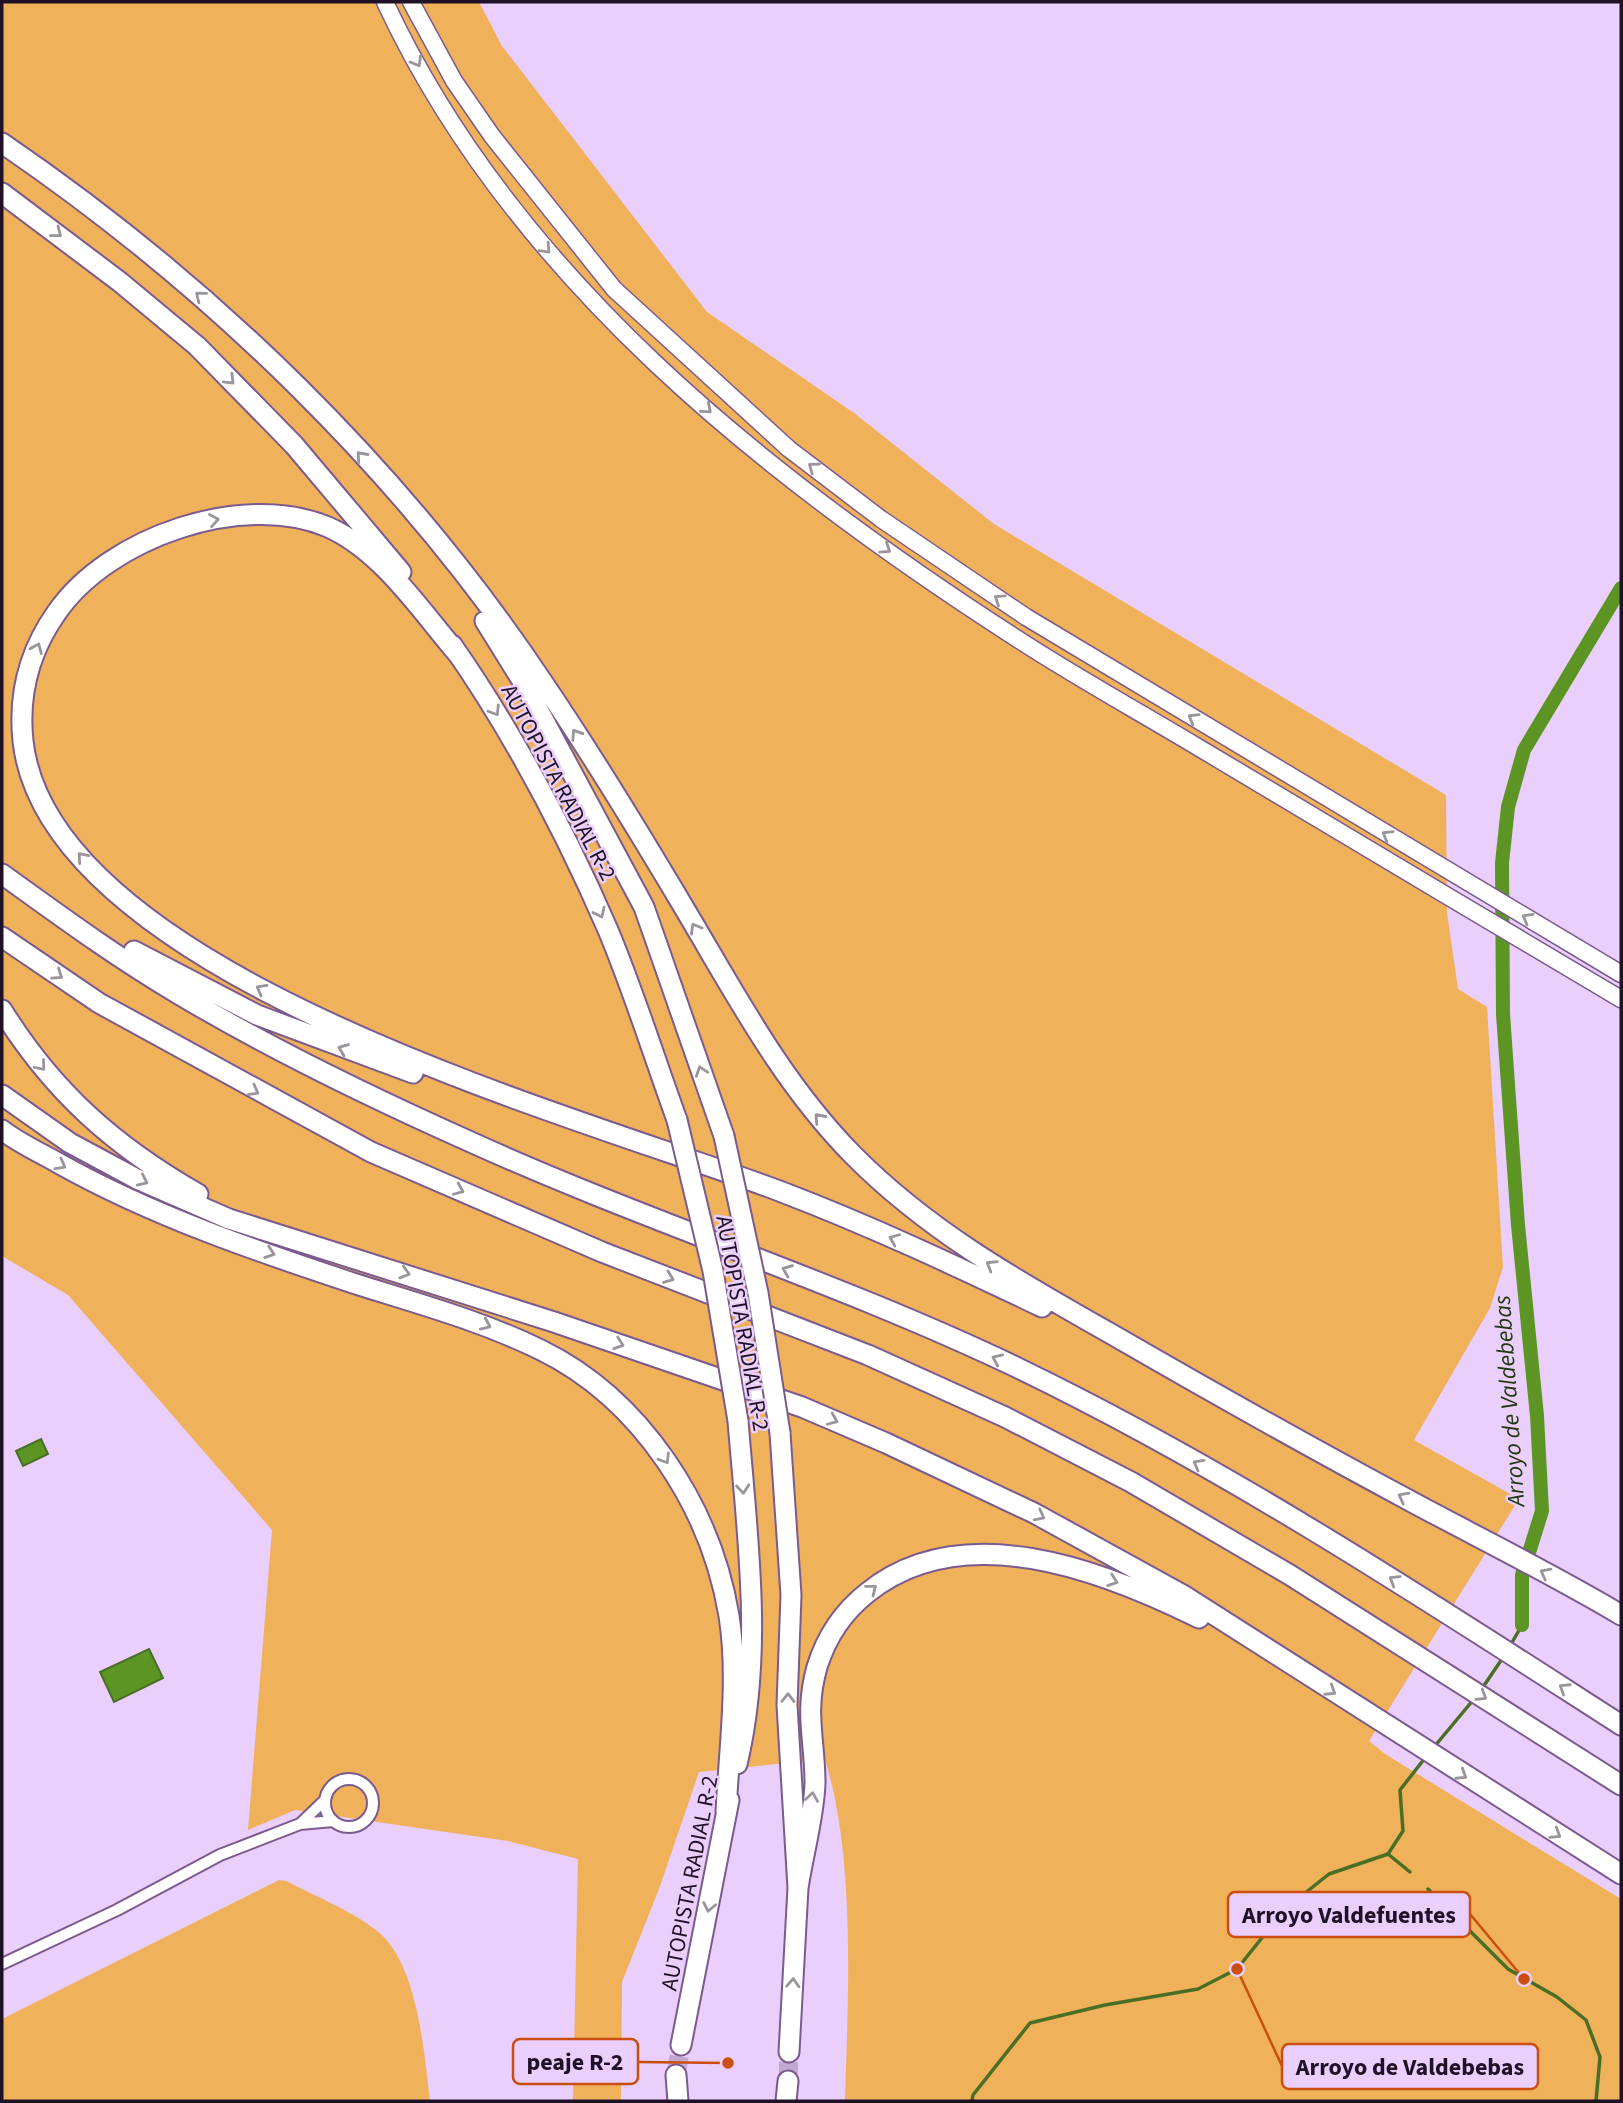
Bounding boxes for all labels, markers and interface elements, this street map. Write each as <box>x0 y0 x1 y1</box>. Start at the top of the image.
one-way arrow <box>409 54 422 67</box>
one-way arrow <box>49 225 61 238</box>
one-way arrow <box>538 241 551 254</box>
one-way arrow <box>195 291 207 304</box>
one-way arrow <box>222 372 235 385</box>
one-way arrow <box>699 401 712 413</box>
one-way arrow <box>357 451 370 464</box>
one-way arrow <box>808 463 821 476</box>
one-way arrow <box>208 513 220 528</box>
one-way arrow <box>879 541 892 554</box>
one-way arrow <box>994 594 1007 607</box>
one-way arrow <box>28 642 42 654</box>
street label: AUTOPISTA RADIAL R-2 <box>493 678 624 886</box>
one-way arrow <box>487 704 500 717</box>
one-way arrow <box>1187 713 1200 726</box>
one-way arrow <box>572 728 585 741</box>
one-way arrow <box>1382 830 1395 843</box>
one-way arrow <box>78 852 90 865</box>
one-way arrow <box>592 906 606 918</box>
one-way arrow <box>1521 913 1534 926</box>
one-way arrow <box>690 922 703 935</box>
one-way arrow <box>50 967 63 980</box>
one-way arrow <box>256 984 268 997</box>
one-way arrow <box>338 1043 350 1057</box>
one-way arrow <box>33 1058 46 1070</box>
one-way arrow <box>695 1066 709 1078</box>
one-way arrow <box>247 1083 260 1096</box>
one-way arrow <box>815 1113 828 1126</box>
one-way arrow <box>53 1157 66 1170</box>
one-way arrow <box>136 1173 148 1187</box>
one-way arrow <box>451 1182 464 1196</box>
street label: AUTOPISTA RADIAL R-2 <box>707 1213 778 1433</box>
one-way arrow <box>889 1233 902 1247</box>
one-way arrow <box>263 1245 275 1259</box>
one-way arrow <box>986 1260 999 1273</box>
one-way arrow <box>399 1265 411 1280</box>
one-way arrow <box>782 1265 794 1279</box>
one-way arrow <box>662 1269 674 1283</box>
water label: Arroyo de Valdebebas <box>1485 1294 1534 1510</box>
one-way arrow <box>478 1317 491 1331</box>
one-way arrow <box>612 1336 625 1350</box>
one-way arrow <box>991 1353 1004 1367</box>
one-way arrow <box>826 1412 838 1426</box>
one-way arrow <box>656 1452 669 1465</box>
one-way arrow <box>1193 1459 1206 1472</box>
one-way arrow <box>735 1483 750 1494</box>
one-way arrow <box>1398 1492 1410 1506</box>
one-way arrow <box>1032 1507 1045 1521</box>
one-way arrow <box>1539 1568 1552 1581</box>
one-way arrow <box>1106 1573 1118 1587</box>
one-way arrow <box>1388 1576 1401 1589</box>
one-way arrow <box>864 1585 876 1598</box>
one-way arrow <box>1323 1682 1336 1695</box>
one-way arrow <box>1558 1684 1571 1697</box>
one-way arrow <box>1475 1688 1488 1701</box>
one-way arrow <box>780 1692 795 1703</box>
one-way arrow <box>1454 1767 1467 1780</box>
street label: AUTOPISTA RADIAL R-2 <box>652 1773 727 1993</box>
one-way arrow <box>804 1791 819 1803</box>
one-way arrow <box>1549 1826 1562 1839</box>
callout: Arroyo Valdefuentes <box>1228 1892 1470 1937</box>
text: Arroyo Valdefuentes <box>1241 1898 1456 1933</box>
one-way arrow <box>703 1901 718 1913</box>
one-way arrow <box>785 1978 800 1989</box>
callout: peaje R-2 <box>513 2039 638 2084</box>
callout: Arroyo de Valdebebas <box>1282 2044 1538 2089</box>
text: peaje R-2 <box>526 2045 624 2080</box>
text: Arroyo de Valdebebas <box>1295 2050 1524 2085</box>

